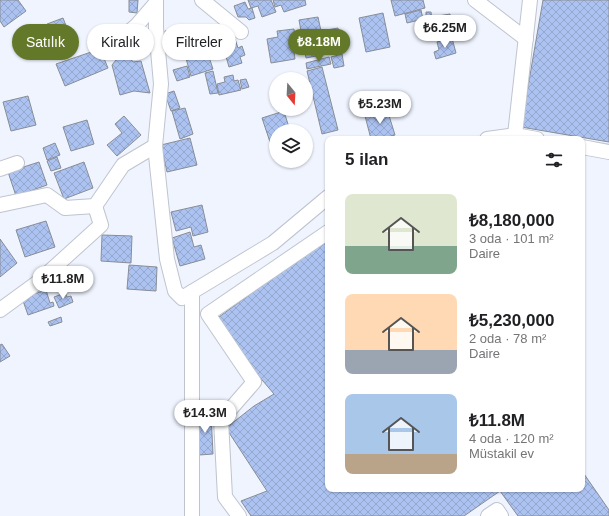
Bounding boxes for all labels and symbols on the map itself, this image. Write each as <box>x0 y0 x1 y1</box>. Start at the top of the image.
pin: ₺6.25M <box>412 15 478 49</box>
pin: ₺8.18M <box>286 29 352 63</box>
north arrow <box>269 72 313 116</box>
pin: ₺5.23M <box>347 91 413 125</box>
pin: ₺11.8M <box>30 266 96 300</box>
pin: ₺14.3M <box>172 400 238 434</box>

